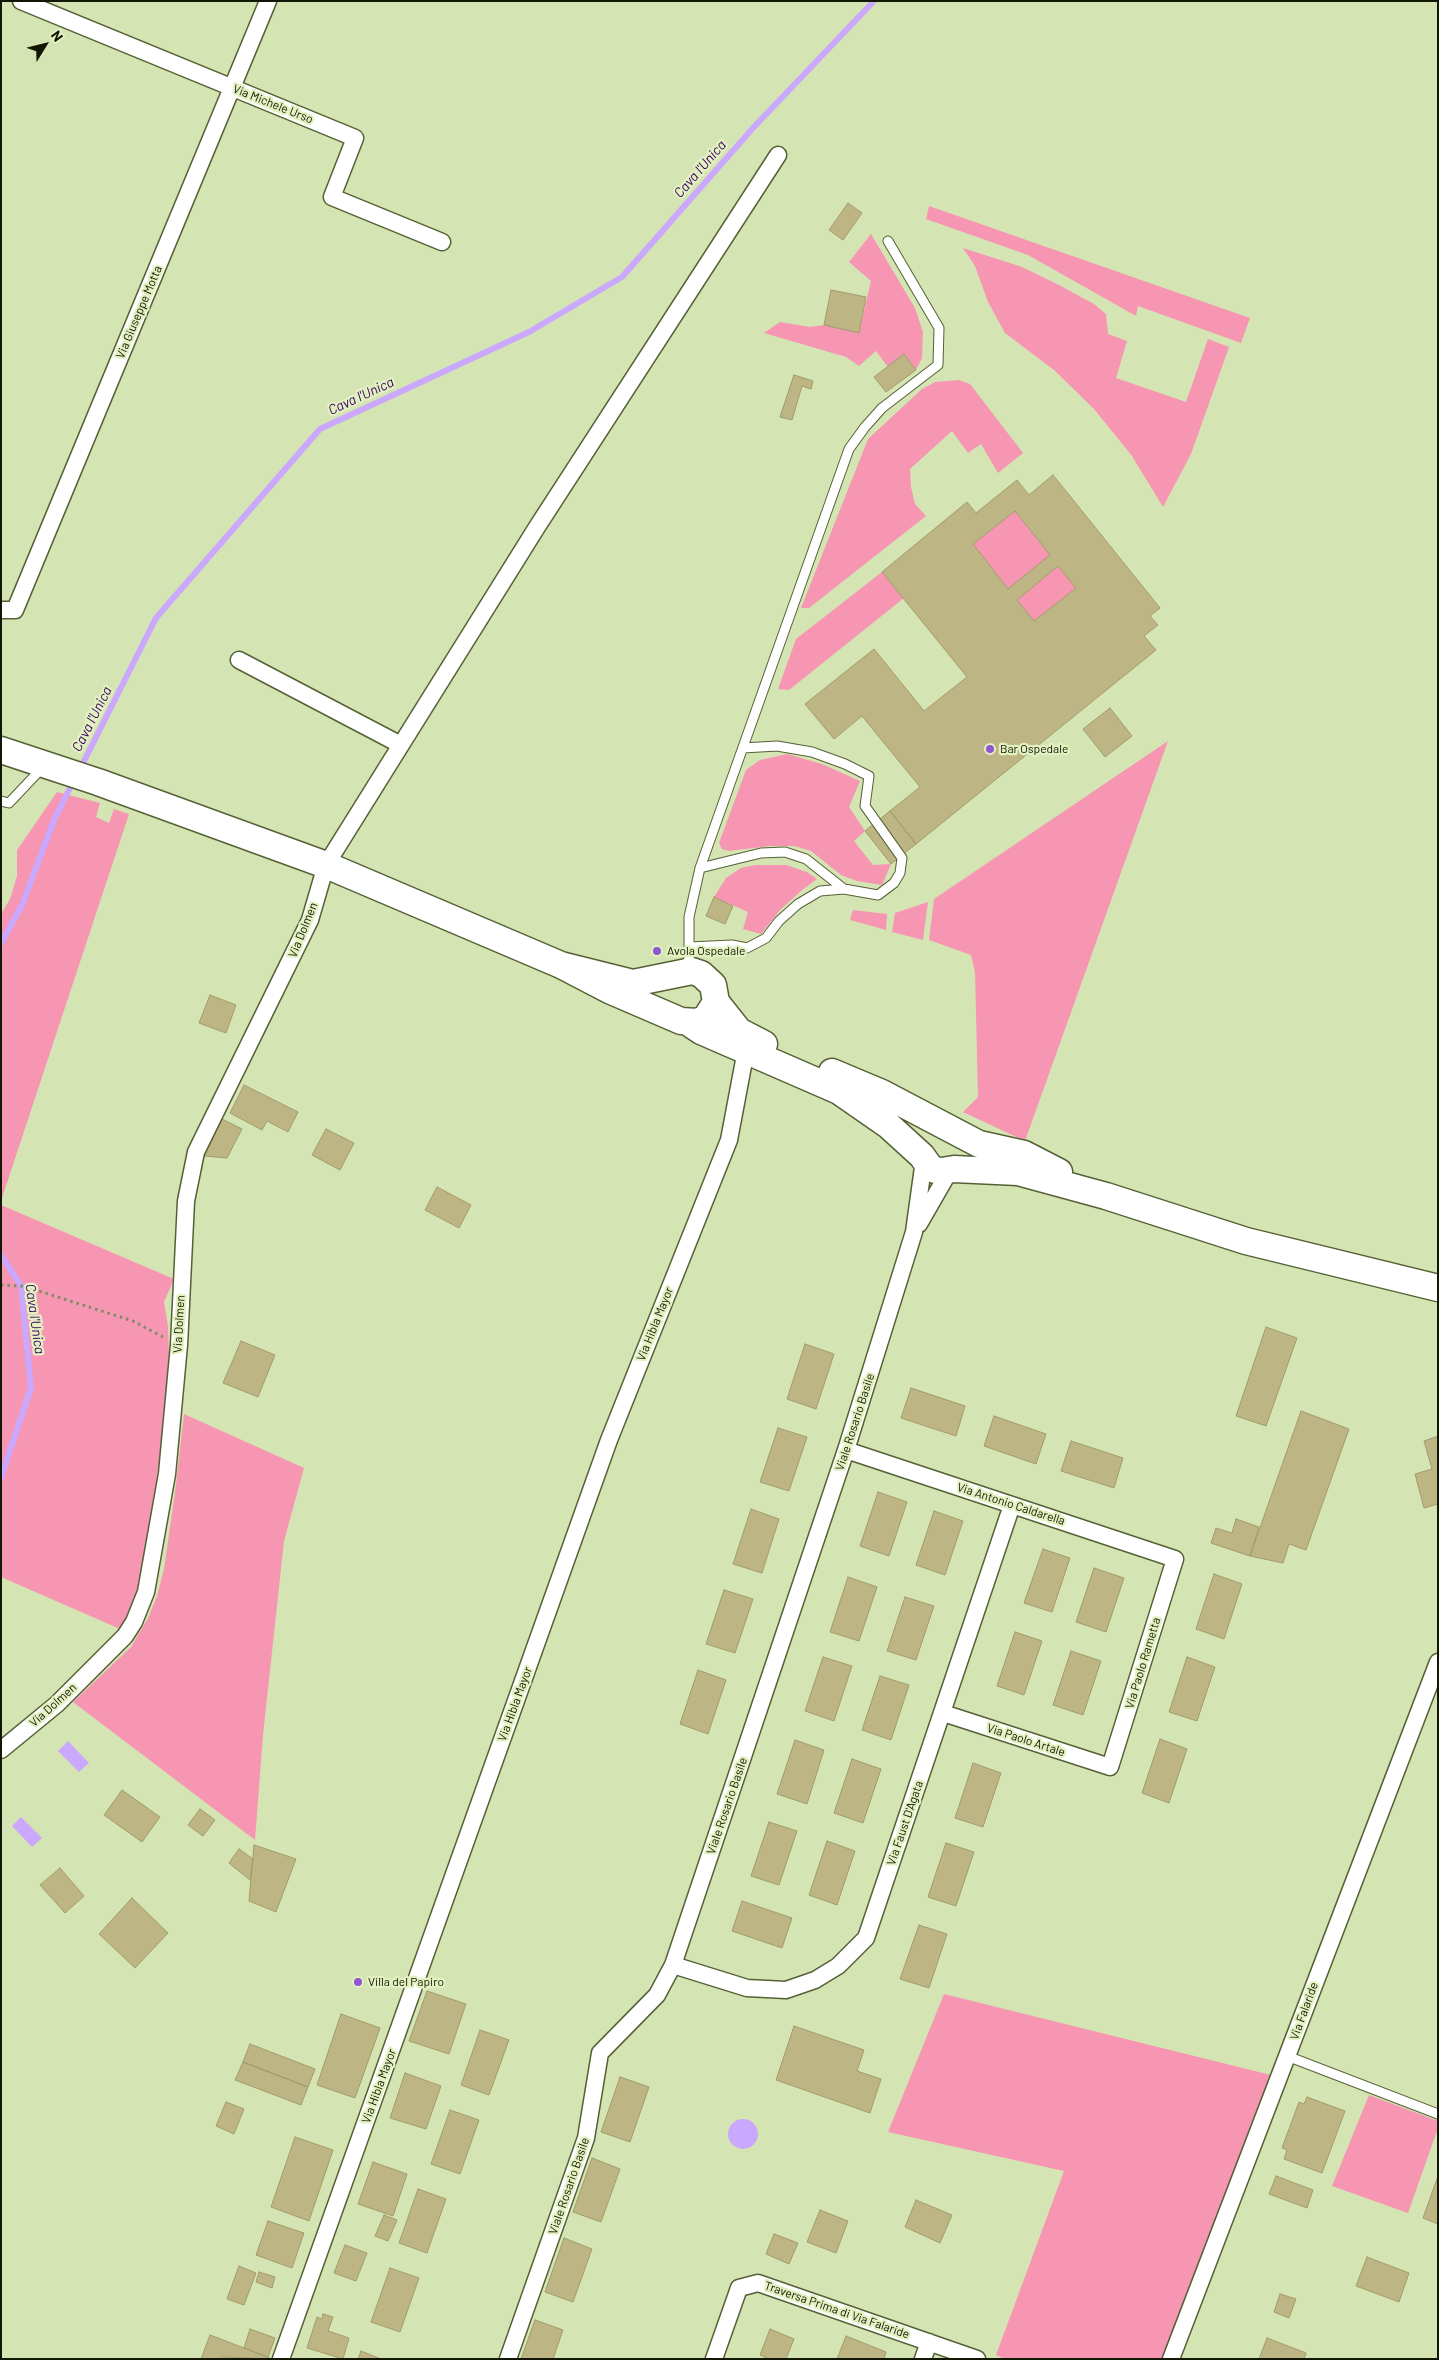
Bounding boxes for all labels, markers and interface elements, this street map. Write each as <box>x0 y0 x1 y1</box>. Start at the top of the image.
north arrow <box>20 20 70 70</box>
text: N <box>48 27 67 45</box>
street label: Via Michele Urso <box>231 81 315 127</box>
water label: Cava l'Unica <box>670 137 730 201</box>
street label: Via Giuseppe Motta <box>113 263 165 361</box>
water label: Cava l'Unica <box>325 373 397 419</box>
water label: Cava l'Unica <box>68 684 116 754</box>
place label: Bar Ospedale <box>1000 742 1068 756</box>
marker: Bar Ospedale <box>984 743 996 755</box>
street label: Via Dolmen <box>285 900 321 960</box>
place label: Avola Ospedale <box>667 944 745 958</box>
marker: Avola Ospedale <box>651 945 663 957</box>
water label: Cava l'Unica <box>22 1283 48 1355</box>
street label: Via Hibla Mayor <box>634 1285 676 1363</box>
street label: Via Dolmen <box>170 1295 188 1353</box>
street label: Viale Rosario Basile <box>832 1372 878 1472</box>
street label: Via Antonio Caldarella <box>955 1480 1067 1528</box>
street label: Via Paolo Rametta <box>1122 1616 1164 1710</box>
street label: Via Hibla Mayor <box>495 1665 535 1743</box>
street label: Via Dolmen <box>27 1680 79 1730</box>
street label: Via Paolo Artale <box>985 1721 1067 1759</box>
street label: Viale Rosario Basile <box>704 1756 750 1856</box>
street label: Via Faust D'Agata <box>884 1779 926 1867</box>
place label: Villa del Papiro <box>368 1975 444 1989</box>
marker: Villa del Papiro <box>352 1976 364 1988</box>
street label: Via Falaride <box>1287 1980 1321 2042</box>
street label: Via Hibla Mayor <box>359 2047 399 2125</box>
street label: Viale Rosario Basile <box>546 2136 592 2236</box>
street label: Traversa Prima di Via Falaride <box>763 2278 911 2342</box>

